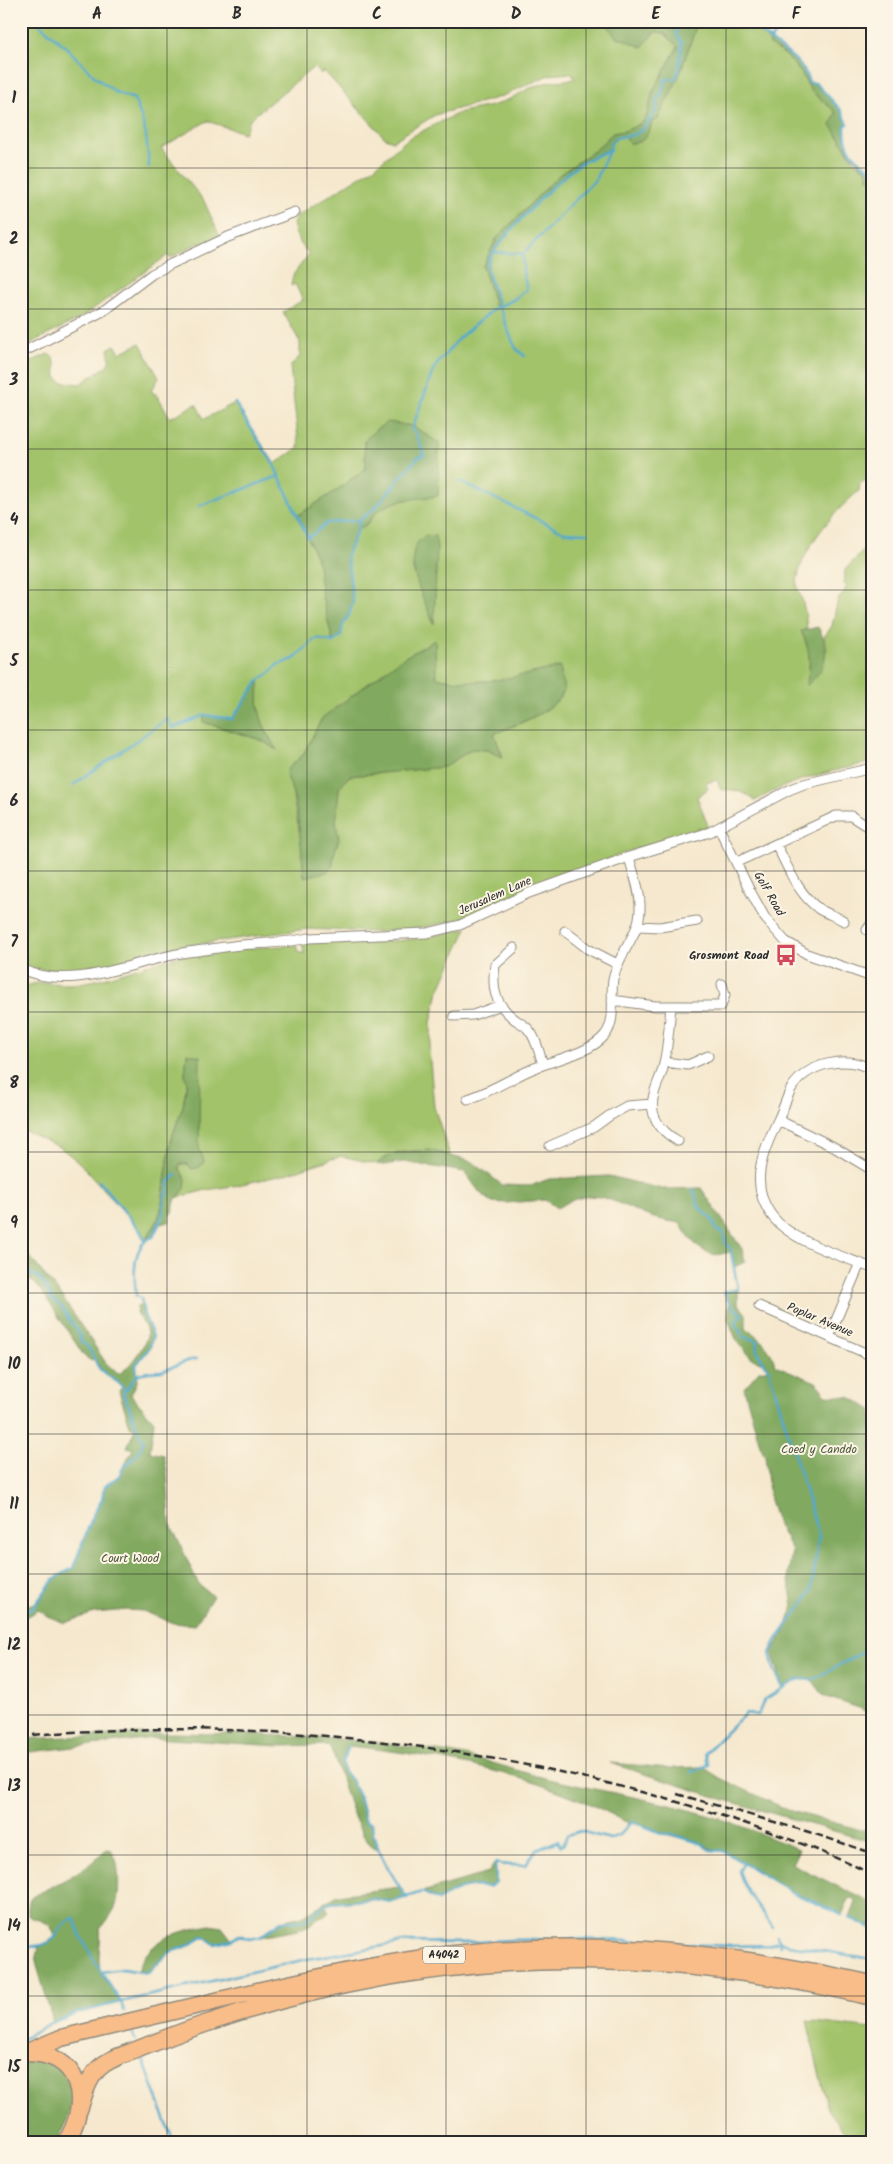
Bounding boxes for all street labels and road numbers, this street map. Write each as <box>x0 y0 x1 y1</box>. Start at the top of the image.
street label: Golf Road <box>748 868 790 921</box>
street label: Jerusalem Lane <box>455 871 535 921</box>
street label: Poplar Avenue <box>784 1298 857 1343</box>
road number: A4042 <box>423 1946 465 1964</box>

